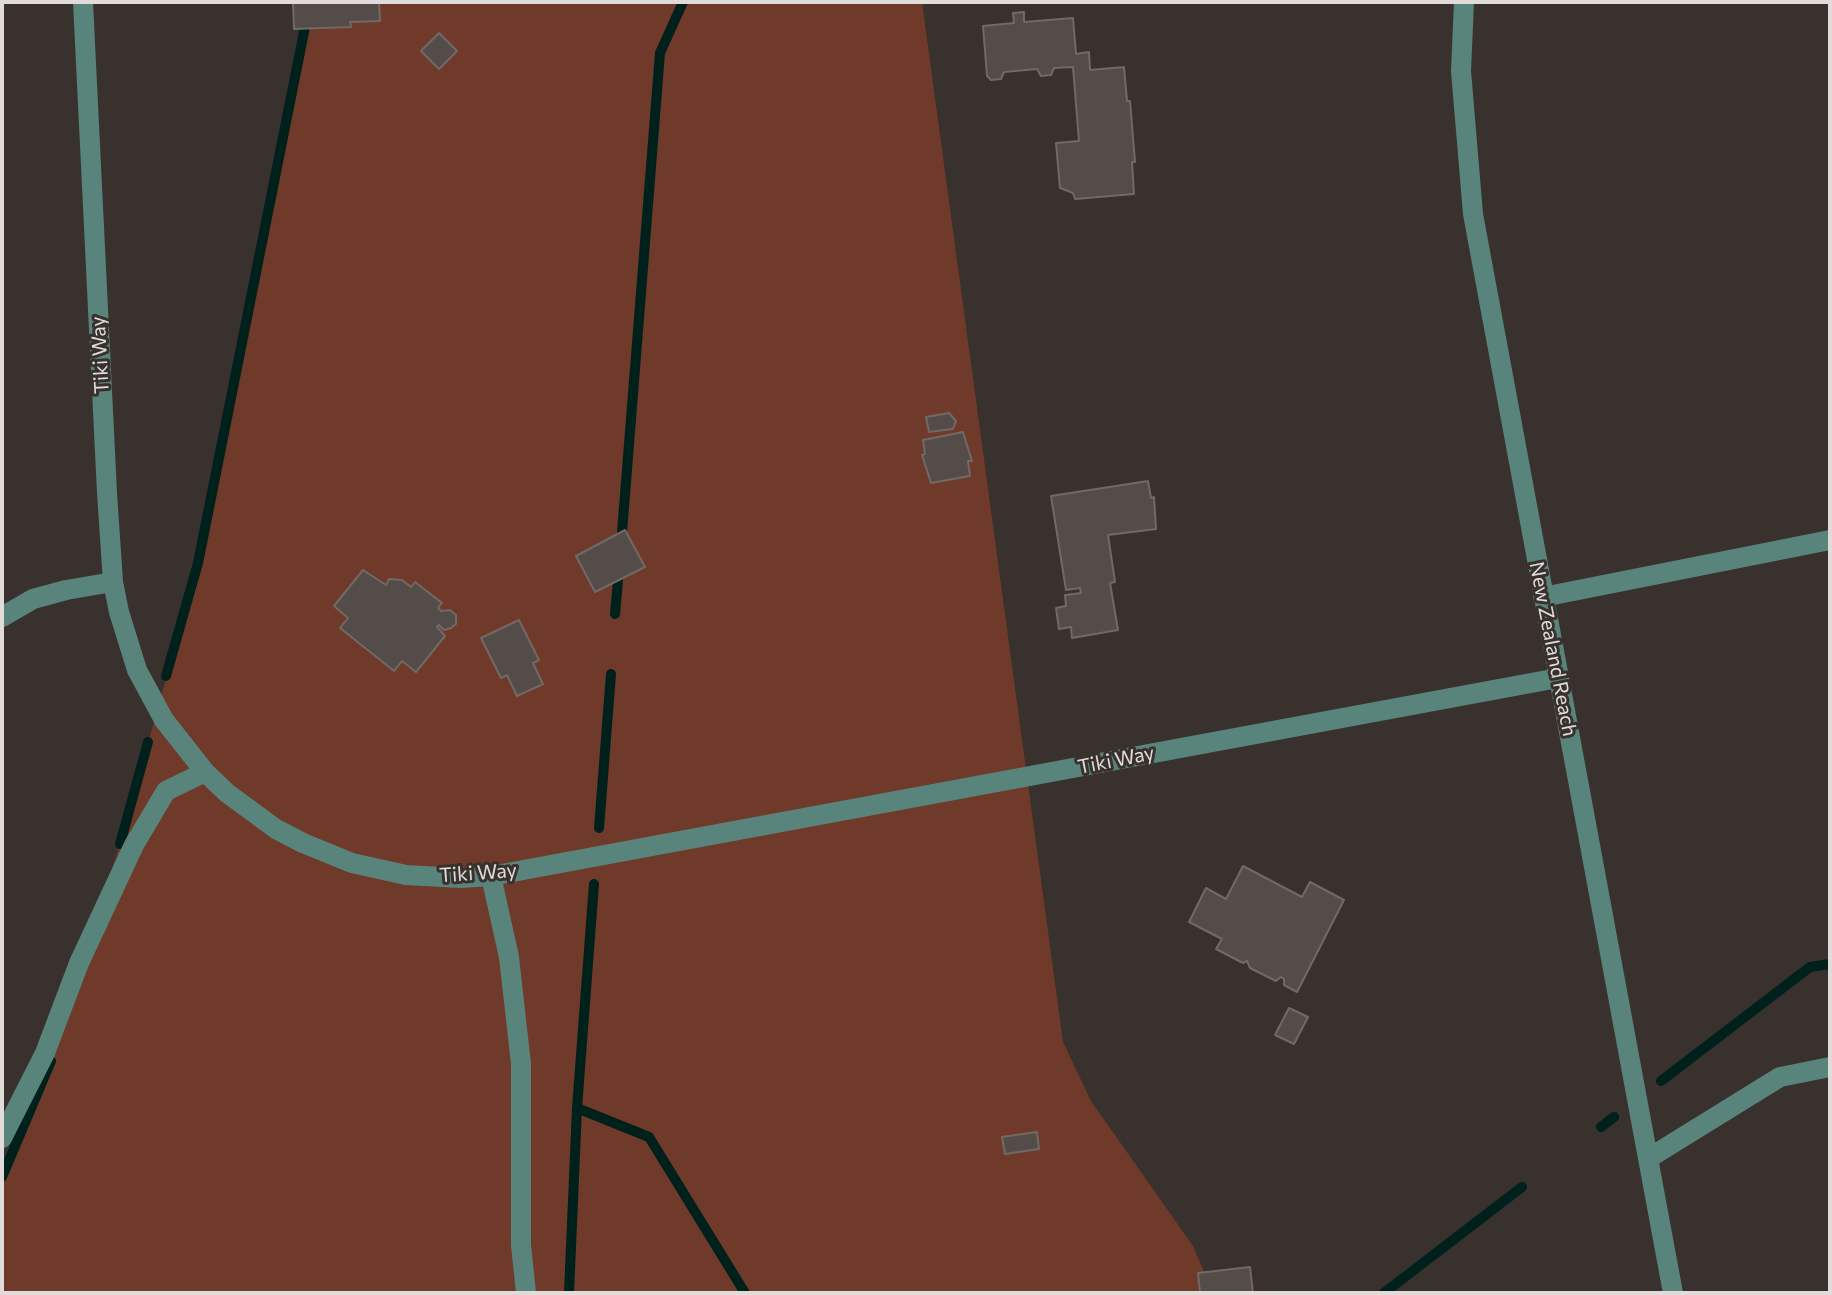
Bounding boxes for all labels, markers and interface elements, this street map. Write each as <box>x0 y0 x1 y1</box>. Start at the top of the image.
street label: Tiki Way <box>86 316 114 394</box>
street label: New Zealand Reach <box>1524 560 1582 738</box>
street label: Tiki Way <box>1076 741 1156 779</box>
street label: Tiki Way <box>438 858 518 888</box>

